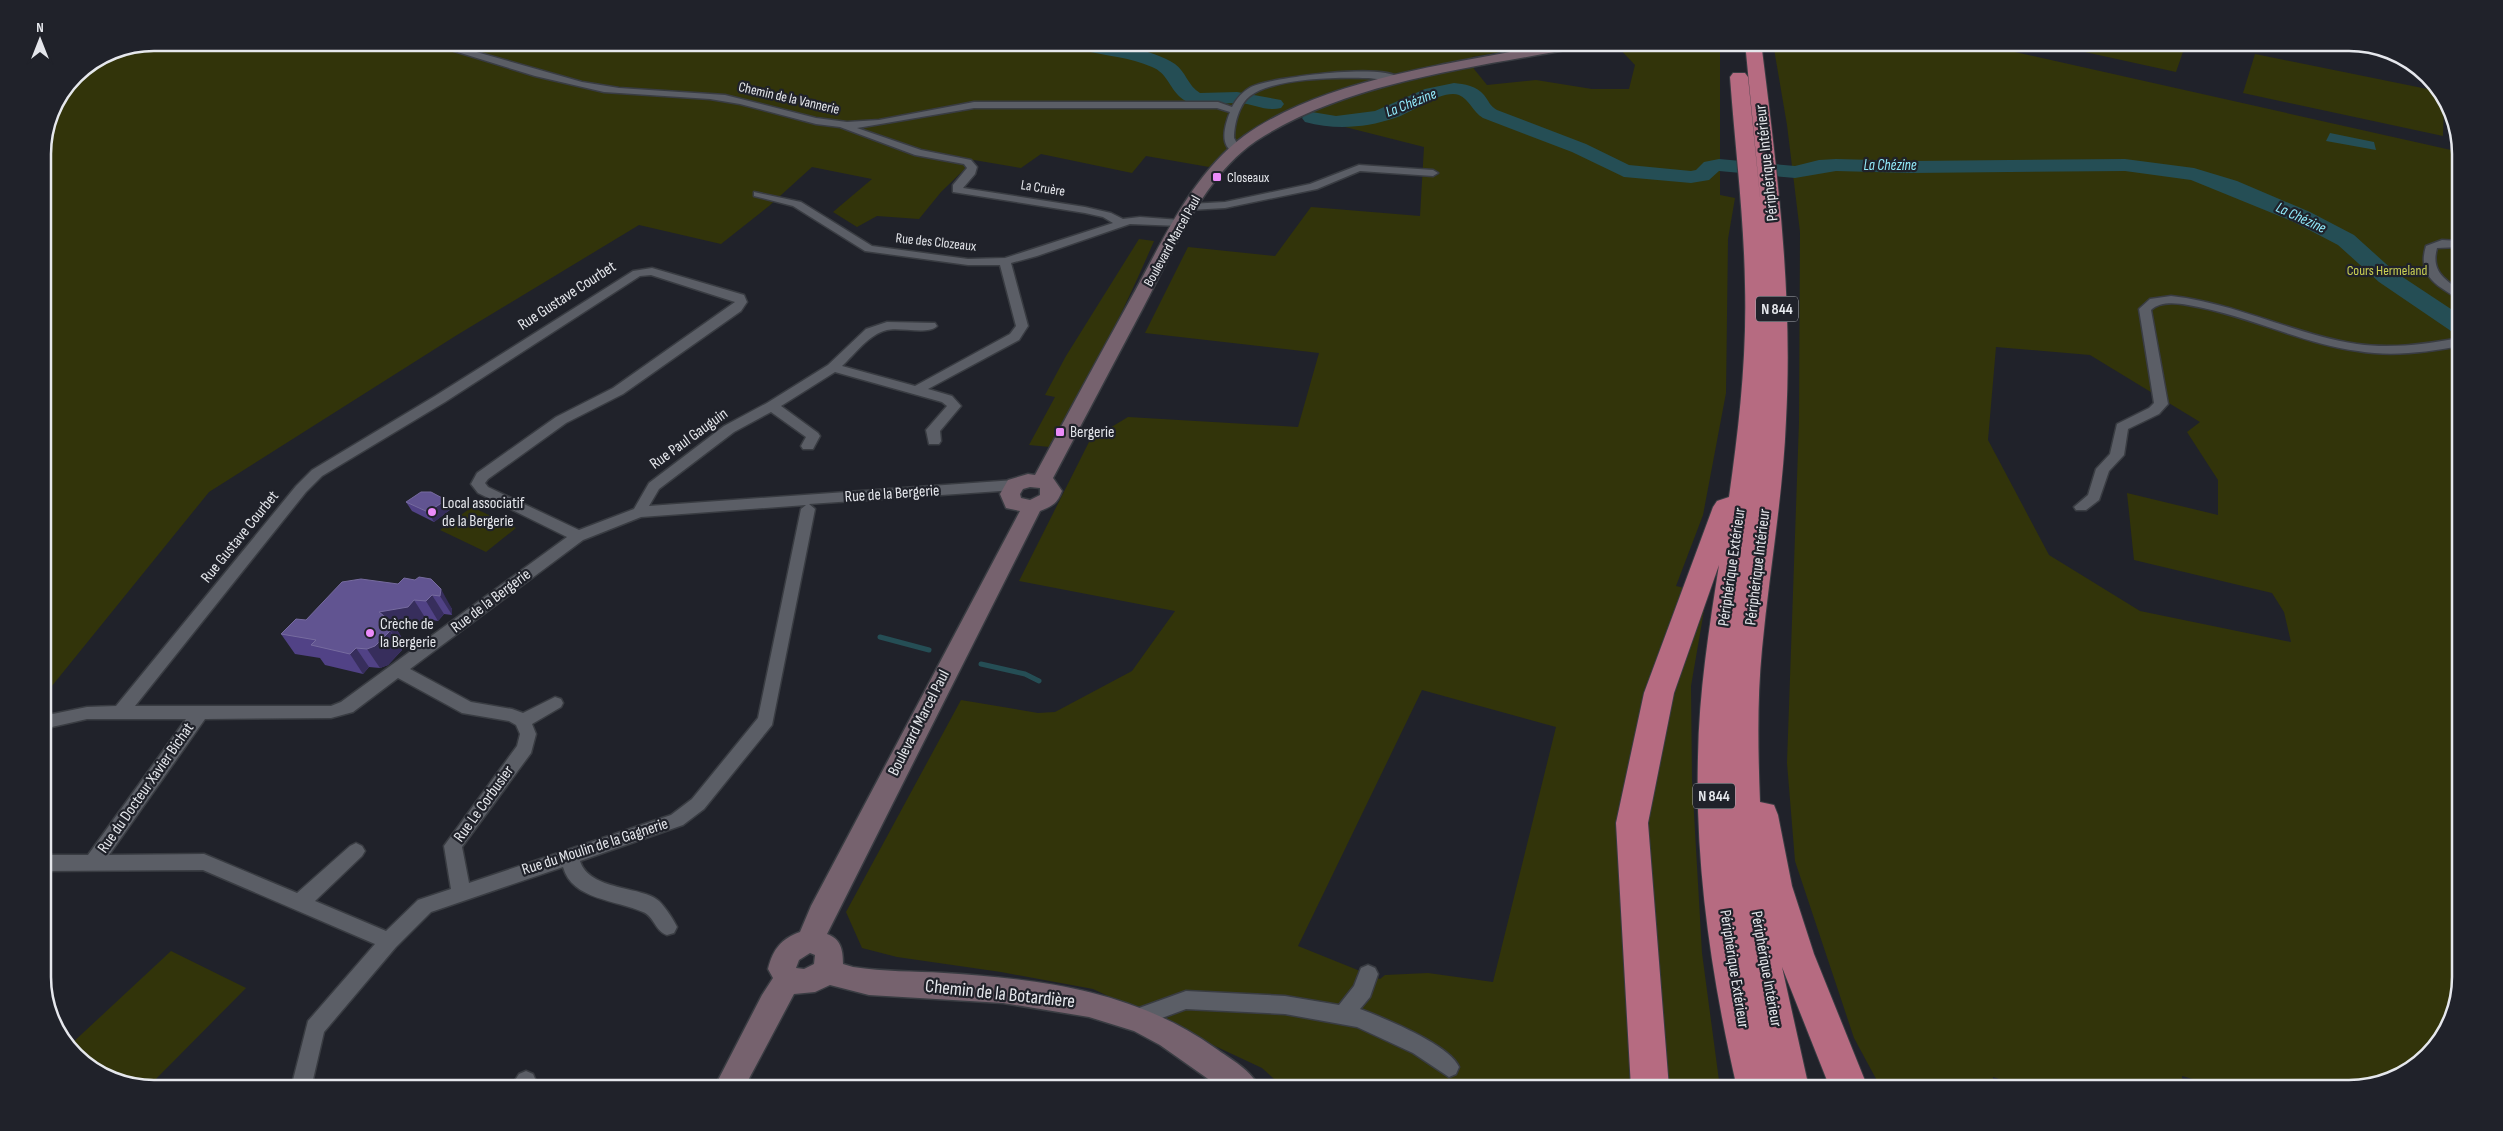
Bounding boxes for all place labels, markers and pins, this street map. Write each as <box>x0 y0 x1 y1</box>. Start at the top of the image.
place label: Closeaux <box>1227 169 1270 186</box>
marker: Closeaux <box>1211 171 1223 183</box>
place label: Bergerie <box>1070 423 1114 442</box>
marker: Bergerie <box>1054 426 1066 438</box>
place label: Local associatif de la Bergerie <box>442 494 525 531</box>
marker: Local associatif de la Bergerie <box>426 506 438 518</box>
place label: Crèche de la Bergerie <box>380 615 436 652</box>
marker: Crèche de la Bergerie <box>364 627 376 639</box>

